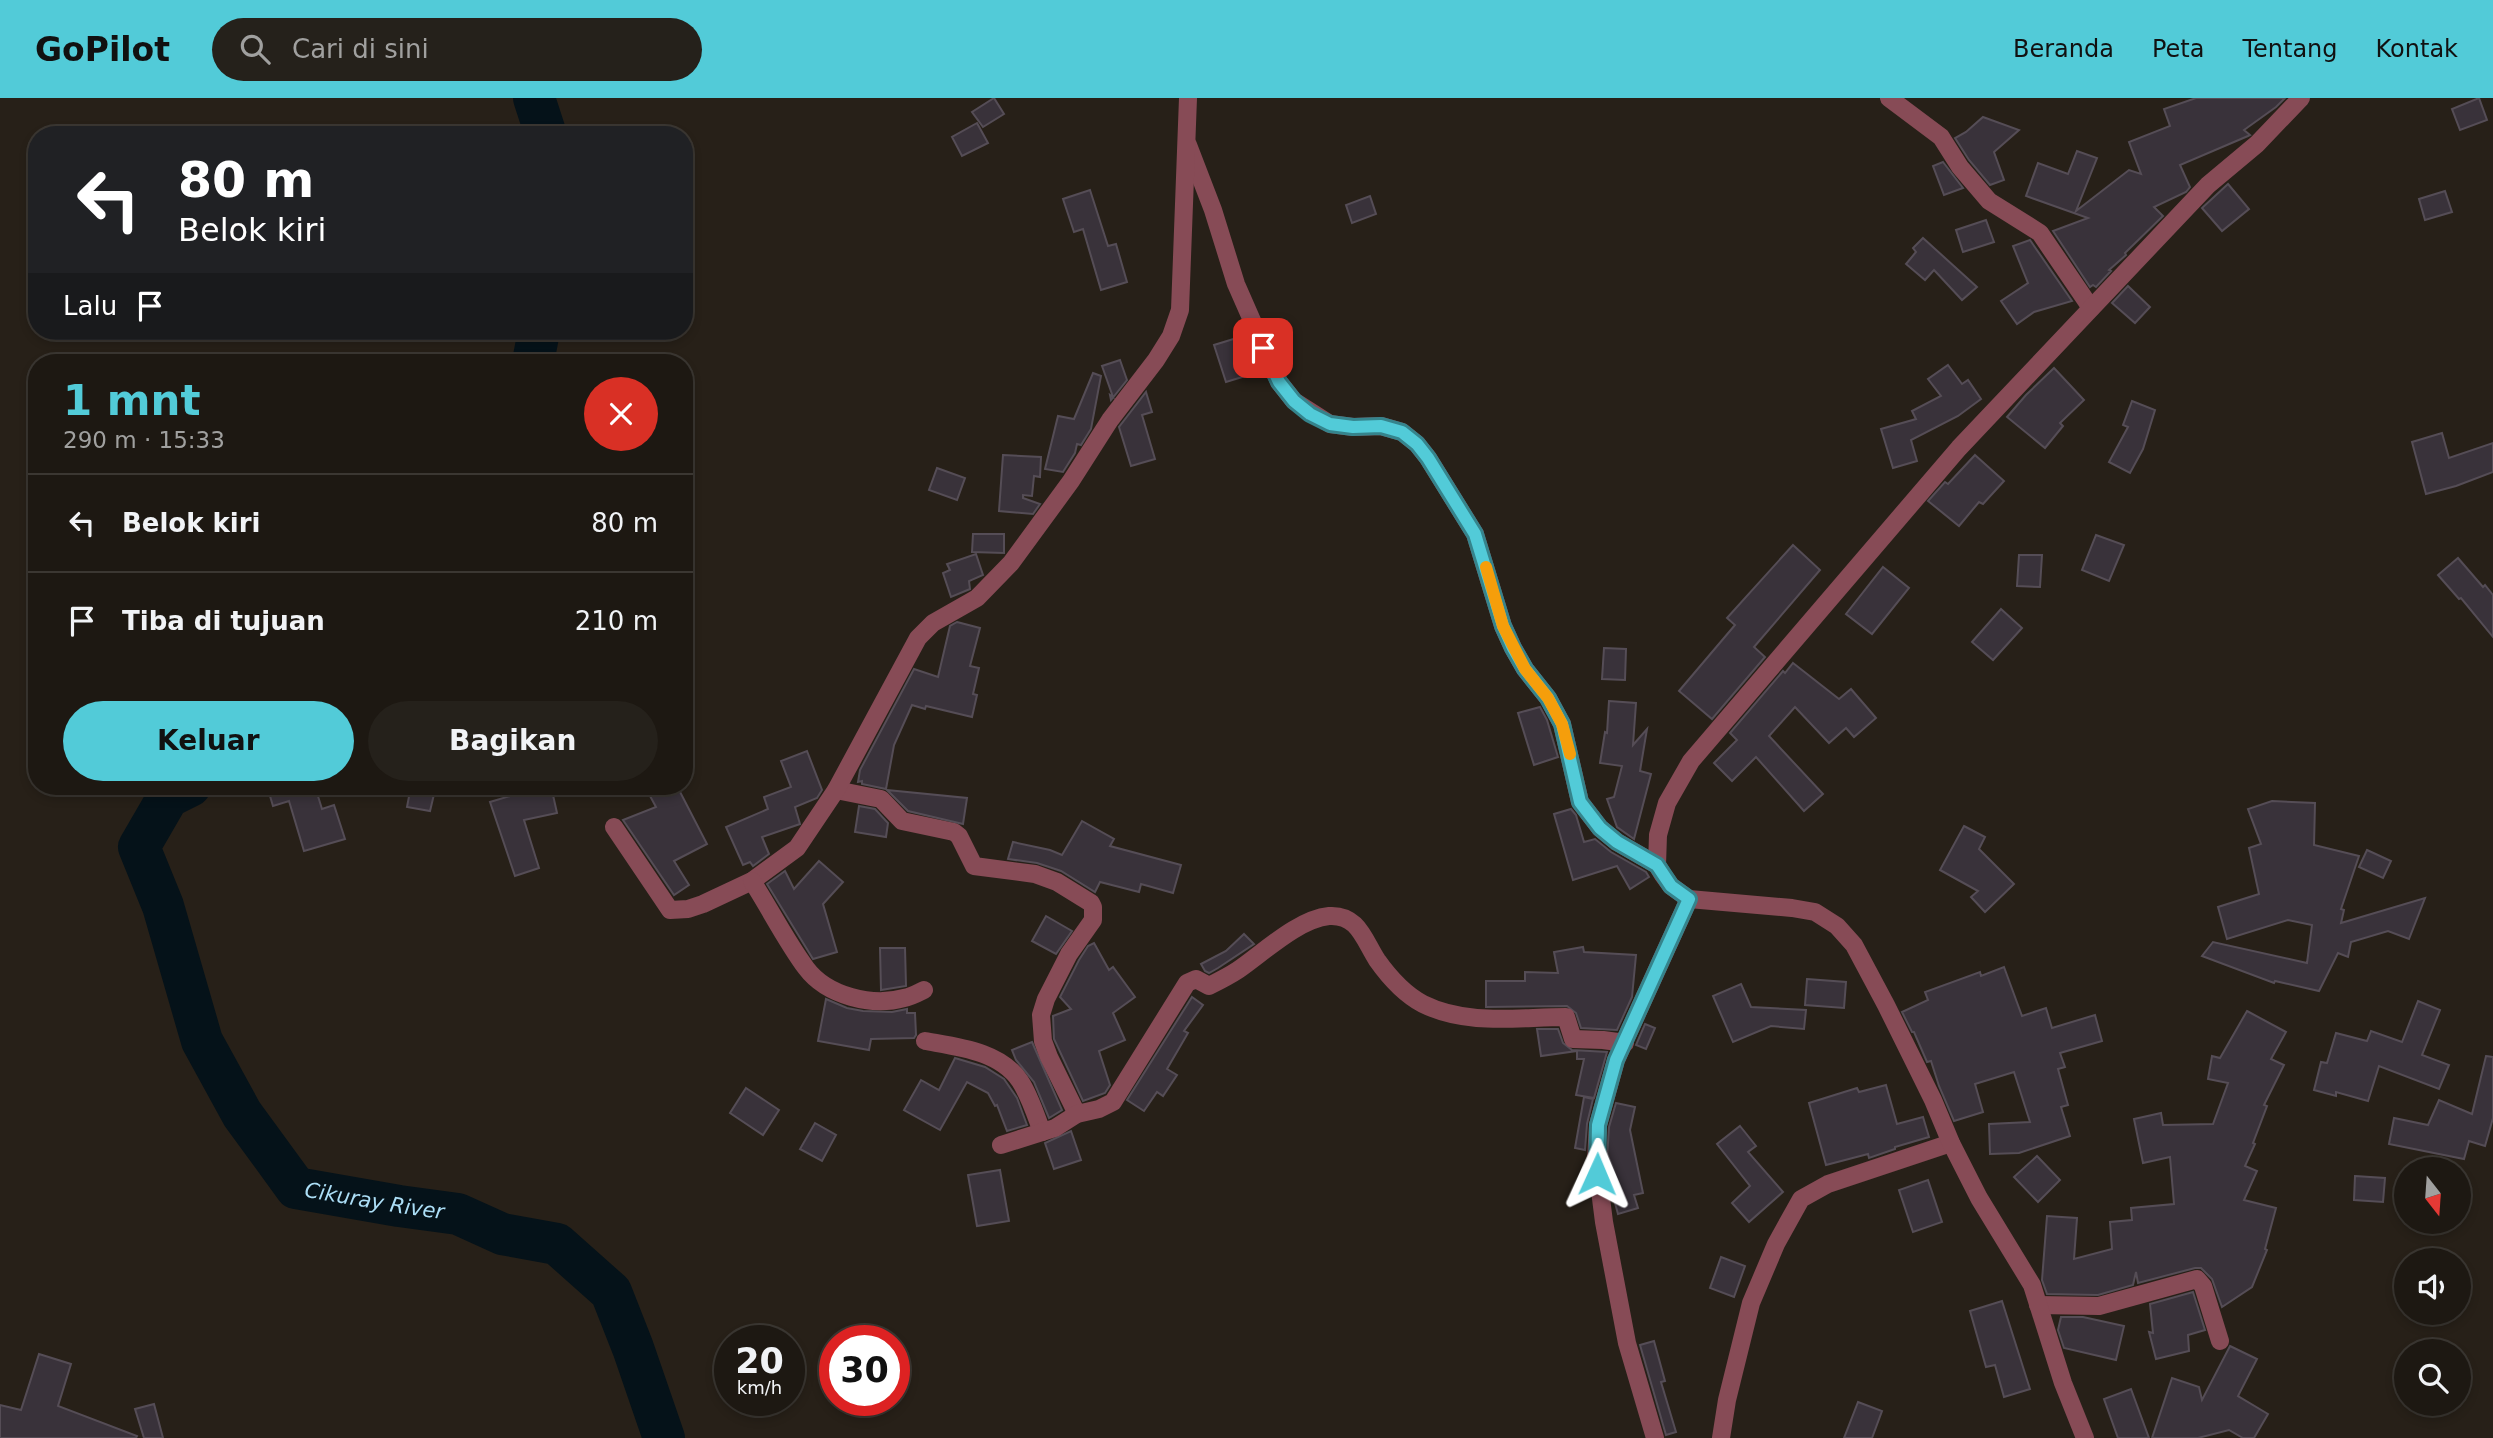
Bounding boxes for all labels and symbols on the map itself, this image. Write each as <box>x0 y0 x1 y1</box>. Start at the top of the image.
pin <box>1233 318 1293 378</box>
position arrow <box>1560 1137 1634 1211</box>
north arrow <box>2394 1157 2471 1234</box>
water label: Cikuray River <box>303 1178 447 1224</box>
speed limit sign: 30 <box>819 1325 910 1416</box>

